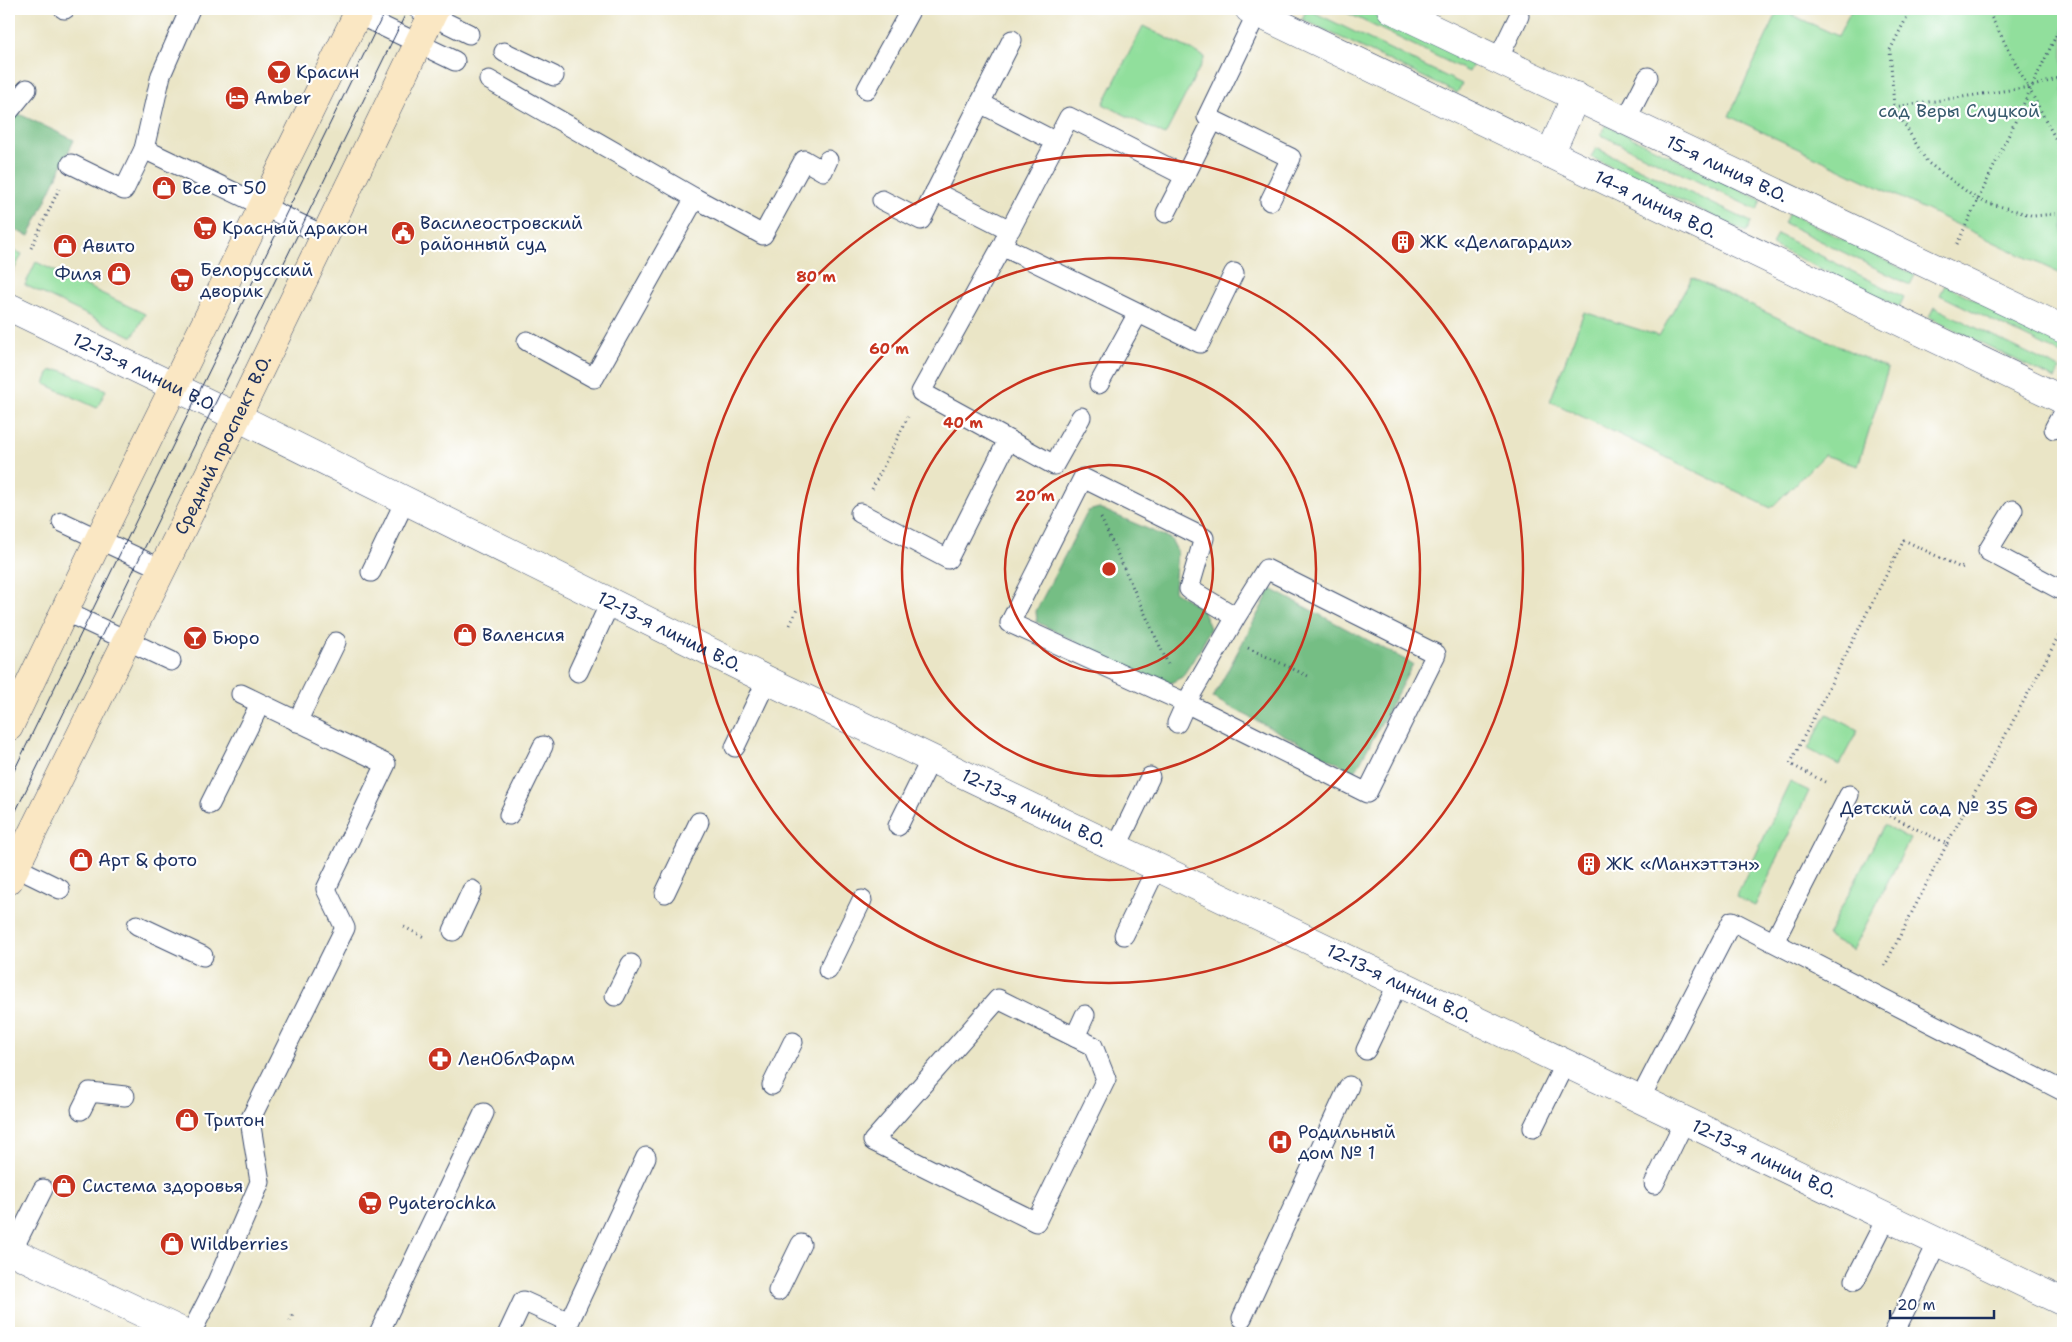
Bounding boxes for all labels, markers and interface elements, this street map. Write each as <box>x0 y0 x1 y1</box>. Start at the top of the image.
bar icon: Красин <box>266 59 292 85</box>
place label: Красин <box>296 60 359 84</box>
hotel icon: Amber <box>224 85 250 111</box>
place label: Amber <box>254 86 311 110</box>
park label: сад Веры Слуцкой <box>1878 99 2040 123</box>
street label: 15-я линия В.О. <box>1662 130 1792 208</box>
street label: 14-я линия В.О. <box>1590 165 1721 244</box>
shop icon: Все от 50 <box>151 175 177 201</box>
place label: Все от 50 <box>182 176 267 200</box>
place label: Василеостровский районный суд <box>420 211 583 256</box>
supermarket icon: Красный дракон <box>192 215 218 241</box>
place label: Красный дракон <box>222 216 368 240</box>
public building icon: Василеостровский районный суд <box>390 220 416 246</box>
building icon: ЖК «Делагарди» <box>1390 229 1416 255</box>
place label: ЖК «Делагарди» <box>1420 230 1572 254</box>
shop icon: Авито <box>52 233 78 259</box>
place label: Авито <box>82 234 135 258</box>
place label: Белорусский дворик <box>200 258 313 303</box>
shop icon: Филя <box>106 261 132 287</box>
place label: Филя <box>55 262 102 286</box>
supermarket icon: Белорусский дворик <box>169 267 195 293</box>
text: 80 m <box>796 267 836 287</box>
street label: 12-13-я линии В.О. <box>68 327 222 418</box>
text: 60 m <box>869 339 909 359</box>
street label: Средний проспект В.О. <box>169 351 277 539</box>
text: 40 m <box>943 413 983 433</box>
text: 20 m <box>1015 486 1055 506</box>
centre of rings <box>1100 560 1118 578</box>
street label: 12-13-я линии В.О. <box>593 586 746 678</box>
shop icon: Валенсия <box>452 622 478 648</box>
place label: Валенсия <box>482 623 565 647</box>
bar icon: Бюро <box>182 625 208 651</box>
place label: Бюро <box>212 626 260 650</box>
street label: 12-13-я линии В.О. <box>957 763 1111 853</box>
school or university icon: Детский сад № 35 <box>2013 795 2039 821</box>
place label: Детский сад № 35 <box>1840 796 2008 820</box>
shop icon: Арт & фото <box>68 847 94 873</box>
place label: Арт & фото <box>98 848 197 872</box>
building icon: ЖК «Манхэттэн» <box>1576 851 1602 877</box>
place label: ЖК «Манхэттэн» <box>1606 852 1760 876</box>
street label: 12-13-я линии В.О. <box>1323 938 1476 1028</box>
pharmacy icon: ЛенОблФарм <box>427 1046 453 1072</box>
place label: ЛенОблФарм <box>458 1047 575 1071</box>
shop icon: Тритон <box>174 1107 200 1133</box>
place label: Тритон <box>204 1108 265 1132</box>
street label: 12-13-я линии В.О. <box>1688 1114 1841 1204</box>
place label: Родильный дом № 1 <box>1298 1120 1396 1165</box>
hospital icon: Родильный дом № 1 <box>1267 1129 1293 1155</box>
shop icon: Система здоровья <box>51 1173 77 1199</box>
place label: Система здоровья <box>82 1174 243 1198</box>
supermarket icon: Pyaterochka <box>357 1190 383 1216</box>
place label: Pyaterochka <box>388 1191 496 1215</box>
shop icon: Wildberries <box>159 1231 185 1257</box>
place label: Wildberries <box>190 1232 289 1256</box>
scale bar <box>1890 1287 1993 1319</box>
text: 20 m <box>1897 1295 1936 1315</box>

